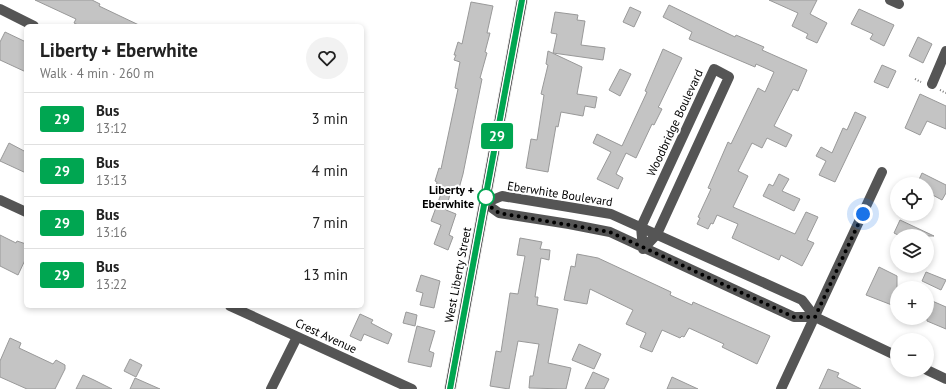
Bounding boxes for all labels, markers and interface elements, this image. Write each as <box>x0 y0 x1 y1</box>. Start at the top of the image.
button: heart <box>306 37 348 79</box>
text: Liberty + Eberwhite <box>40 38 198 62</box>
text: Walk · 4 min · 260 m <box>40 65 154 82</box>
street label: Woodbridge Boulevard <box>643 67 706 179</box>
text: Bus <box>96 101 119 120</box>
text: 3 min <box>311 109 348 128</box>
text: 29 <box>54 110 70 128</box>
text: 13:12 <box>96 120 127 137</box>
line badge: 29 <box>479 123 515 149</box>
text: 29 <box>489 127 505 145</box>
text: Bus <box>96 153 119 172</box>
text: 4 min <box>311 161 348 180</box>
text: 29 <box>54 162 70 180</box>
text: 13:13 <box>96 172 127 189</box>
map controls <box>890 177 934 377</box>
button: locate <box>890 177 934 221</box>
street label: Eberwhite Boulevard <box>506 178 614 209</box>
place label: Liberty + Eberwhite <box>422 182 474 211</box>
marker: Liberty + Eberwhite <box>477 188 495 206</box>
your location <box>853 204 873 224</box>
text: Bus <box>96 205 119 224</box>
text: 7 min <box>312 213 348 232</box>
text: 29 <box>54 214 70 232</box>
text: 13:16 <box>96 224 127 241</box>
street label: West Liberty Street <box>441 226 474 324</box>
button: layers <box>890 229 934 273</box>
text: Bus <box>96 257 119 276</box>
text: 13 min <box>303 265 348 284</box>
text: 29 <box>54 266 70 284</box>
text: 13:22 <box>96 276 127 293</box>
button: + <box>890 281 934 325</box>
street label: Crest Avenue <box>293 315 359 356</box>
button: − <box>890 333 934 377</box>

